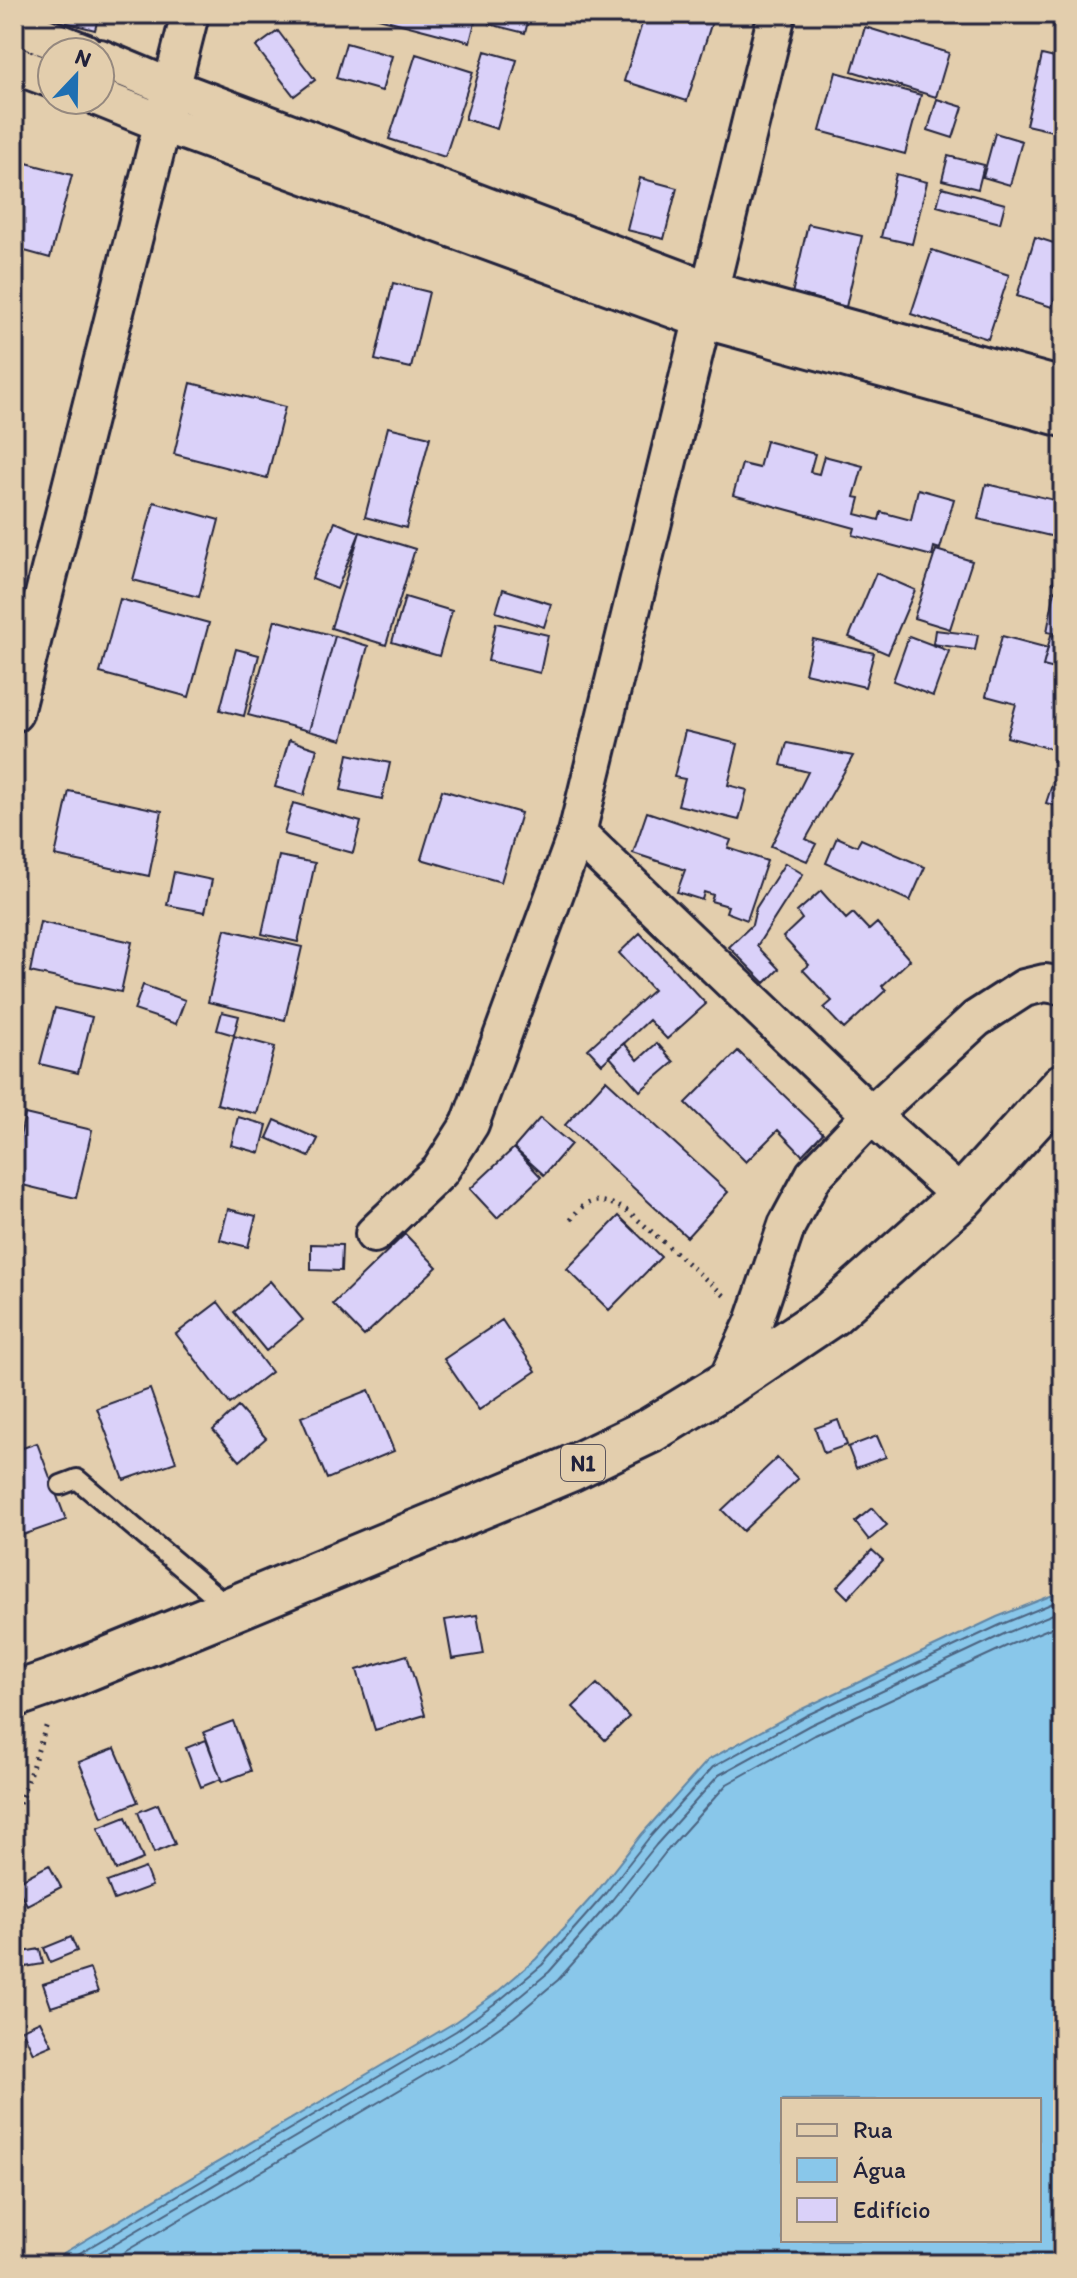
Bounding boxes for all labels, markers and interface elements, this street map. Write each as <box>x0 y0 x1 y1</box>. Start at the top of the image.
north arrow <box>36 36 116 116</box>
text: N <box>71 43 95 73</box>
road number: N1 <box>561 1445 605 1481</box>
legend <box>781 2098 1041 2242</box>
text: Rua <box>853 2115 893 2144</box>
text: Água <box>853 2155 906 2184</box>
text: Edifício <box>853 2195 930 2224</box>

